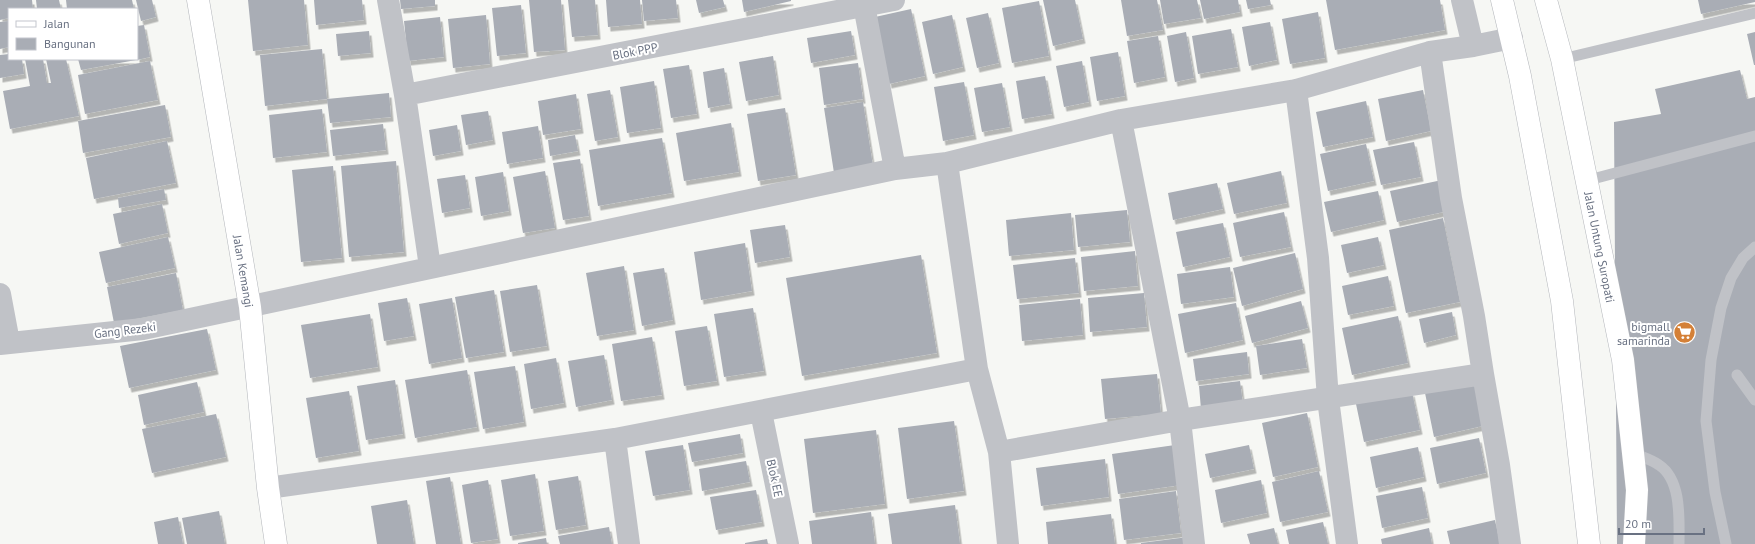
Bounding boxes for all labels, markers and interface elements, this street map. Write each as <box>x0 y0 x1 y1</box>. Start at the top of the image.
legend <box>8 8 138 60</box>
text: Jalan <box>43 16 69 31</box>
text: Bangunan <box>44 36 96 51</box>
street label: Blok PPP <box>611 39 659 63</box>
street label: Jalan Untung Suropati <box>1581 189 1619 304</box>
street label: Jalan Kemangi <box>230 233 257 309</box>
street label: Gang Rezeki <box>93 319 157 341</box>
place label: bigmall samarinda <box>1617 319 1670 348</box>
supermarket icon: bigmall samarinda <box>1672 320 1698 346</box>
street label: Blok EE <box>764 458 786 498</box>
scale bar <box>1619 510 1704 536</box>
text: 20 m <box>1625 516 1651 531</box>

